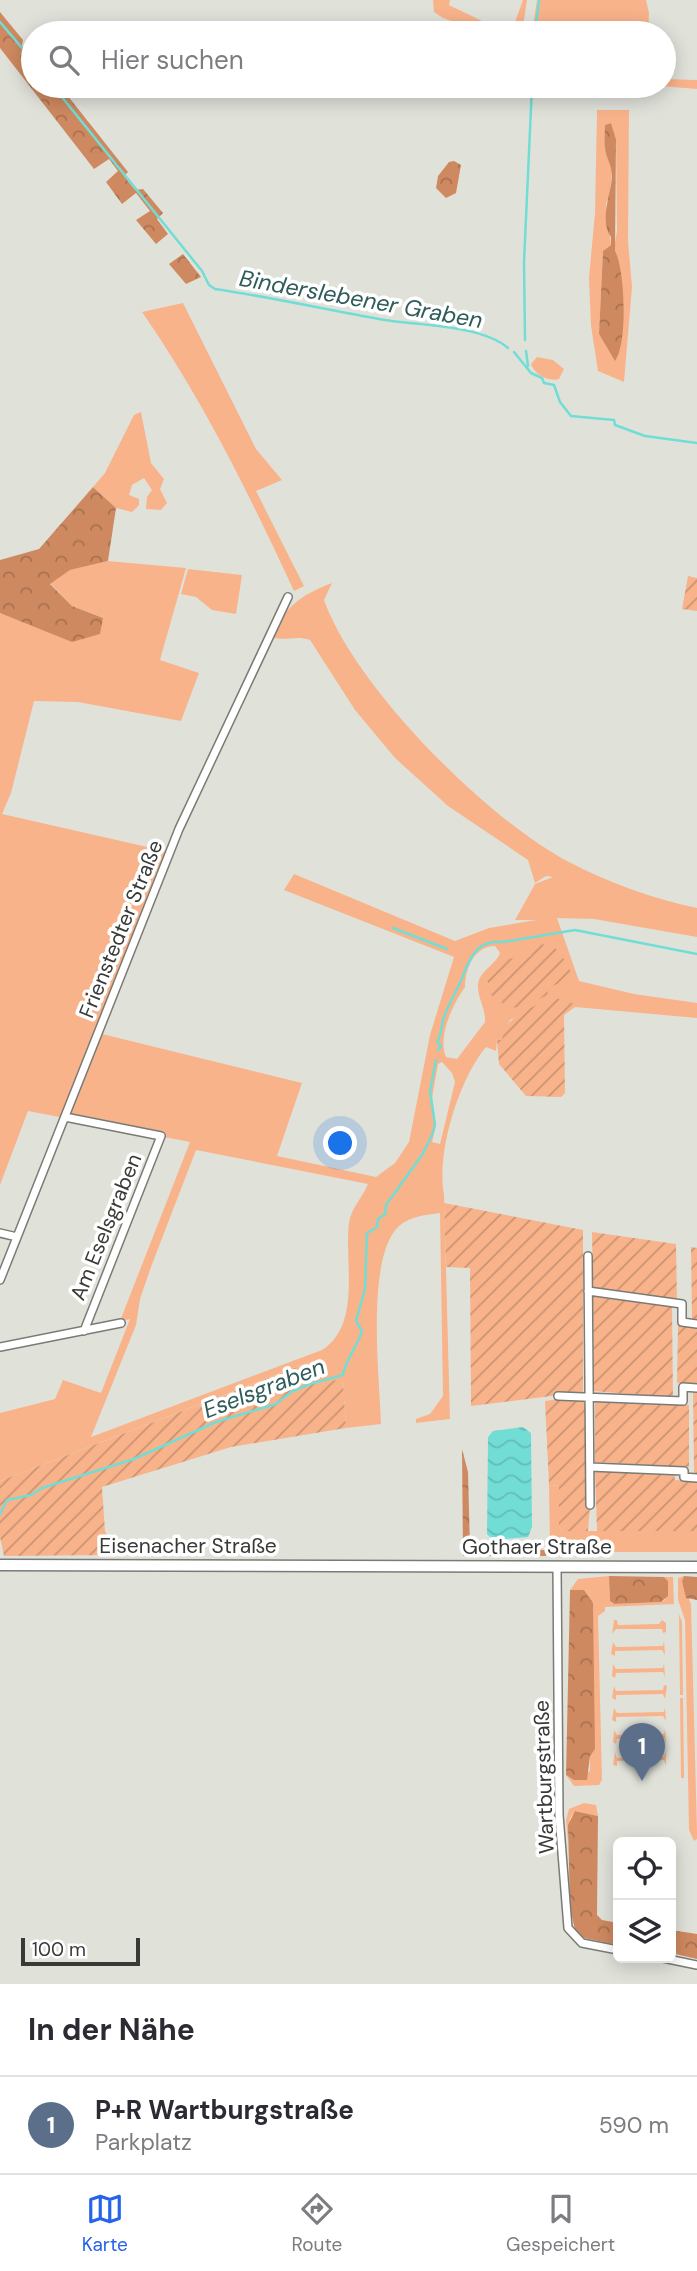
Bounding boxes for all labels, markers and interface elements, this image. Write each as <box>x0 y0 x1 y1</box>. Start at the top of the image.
search box <box>21 21 676 98</box>
icon: search <box>45 41 83 79</box>
text: Hier suchen <box>101 43 244 77</box>
water label: Binderslebener Graben <box>237 263 485 335</box>
street label: Frienstedter Straße <box>73 836 169 1022</box>
your location <box>323 1126 357 1160</box>
street label: Am Eselsgraben <box>64 1150 148 1304</box>
water label: Eselsgraben <box>199 1351 329 1425</box>
street label: Eisenacher Straße <box>99 1532 277 1560</box>
street label: Gothaer Straße <box>462 1533 612 1561</box>
street label: Wartburgstraße <box>527 1699 561 1855</box>
pin: 1 <box>619 1723 665 1781</box>
map controls <box>613 1837 676 1963</box>
button: locate <box>613 1837 676 1900</box>
button: layers <box>613 1900 676 1963</box>
scale bar <box>21 1935 140 1967</box>
text: 100 m <box>32 1937 86 1962</box>
text: In der Nähe <box>28 2010 195 2049</box>
text: P+R Wartburgstraße <box>95 2093 354 2127</box>
text: 1 <box>47 2110 55 2140</box>
text: 590 m <box>599 2110 669 2140</box>
text: Parkplatz <box>95 2127 192 2157</box>
tab: Karte <box>82 2190 128 2257</box>
tab: Route <box>292 2190 342 2257</box>
tab: Gespeichert <box>506 2190 615 2257</box>

